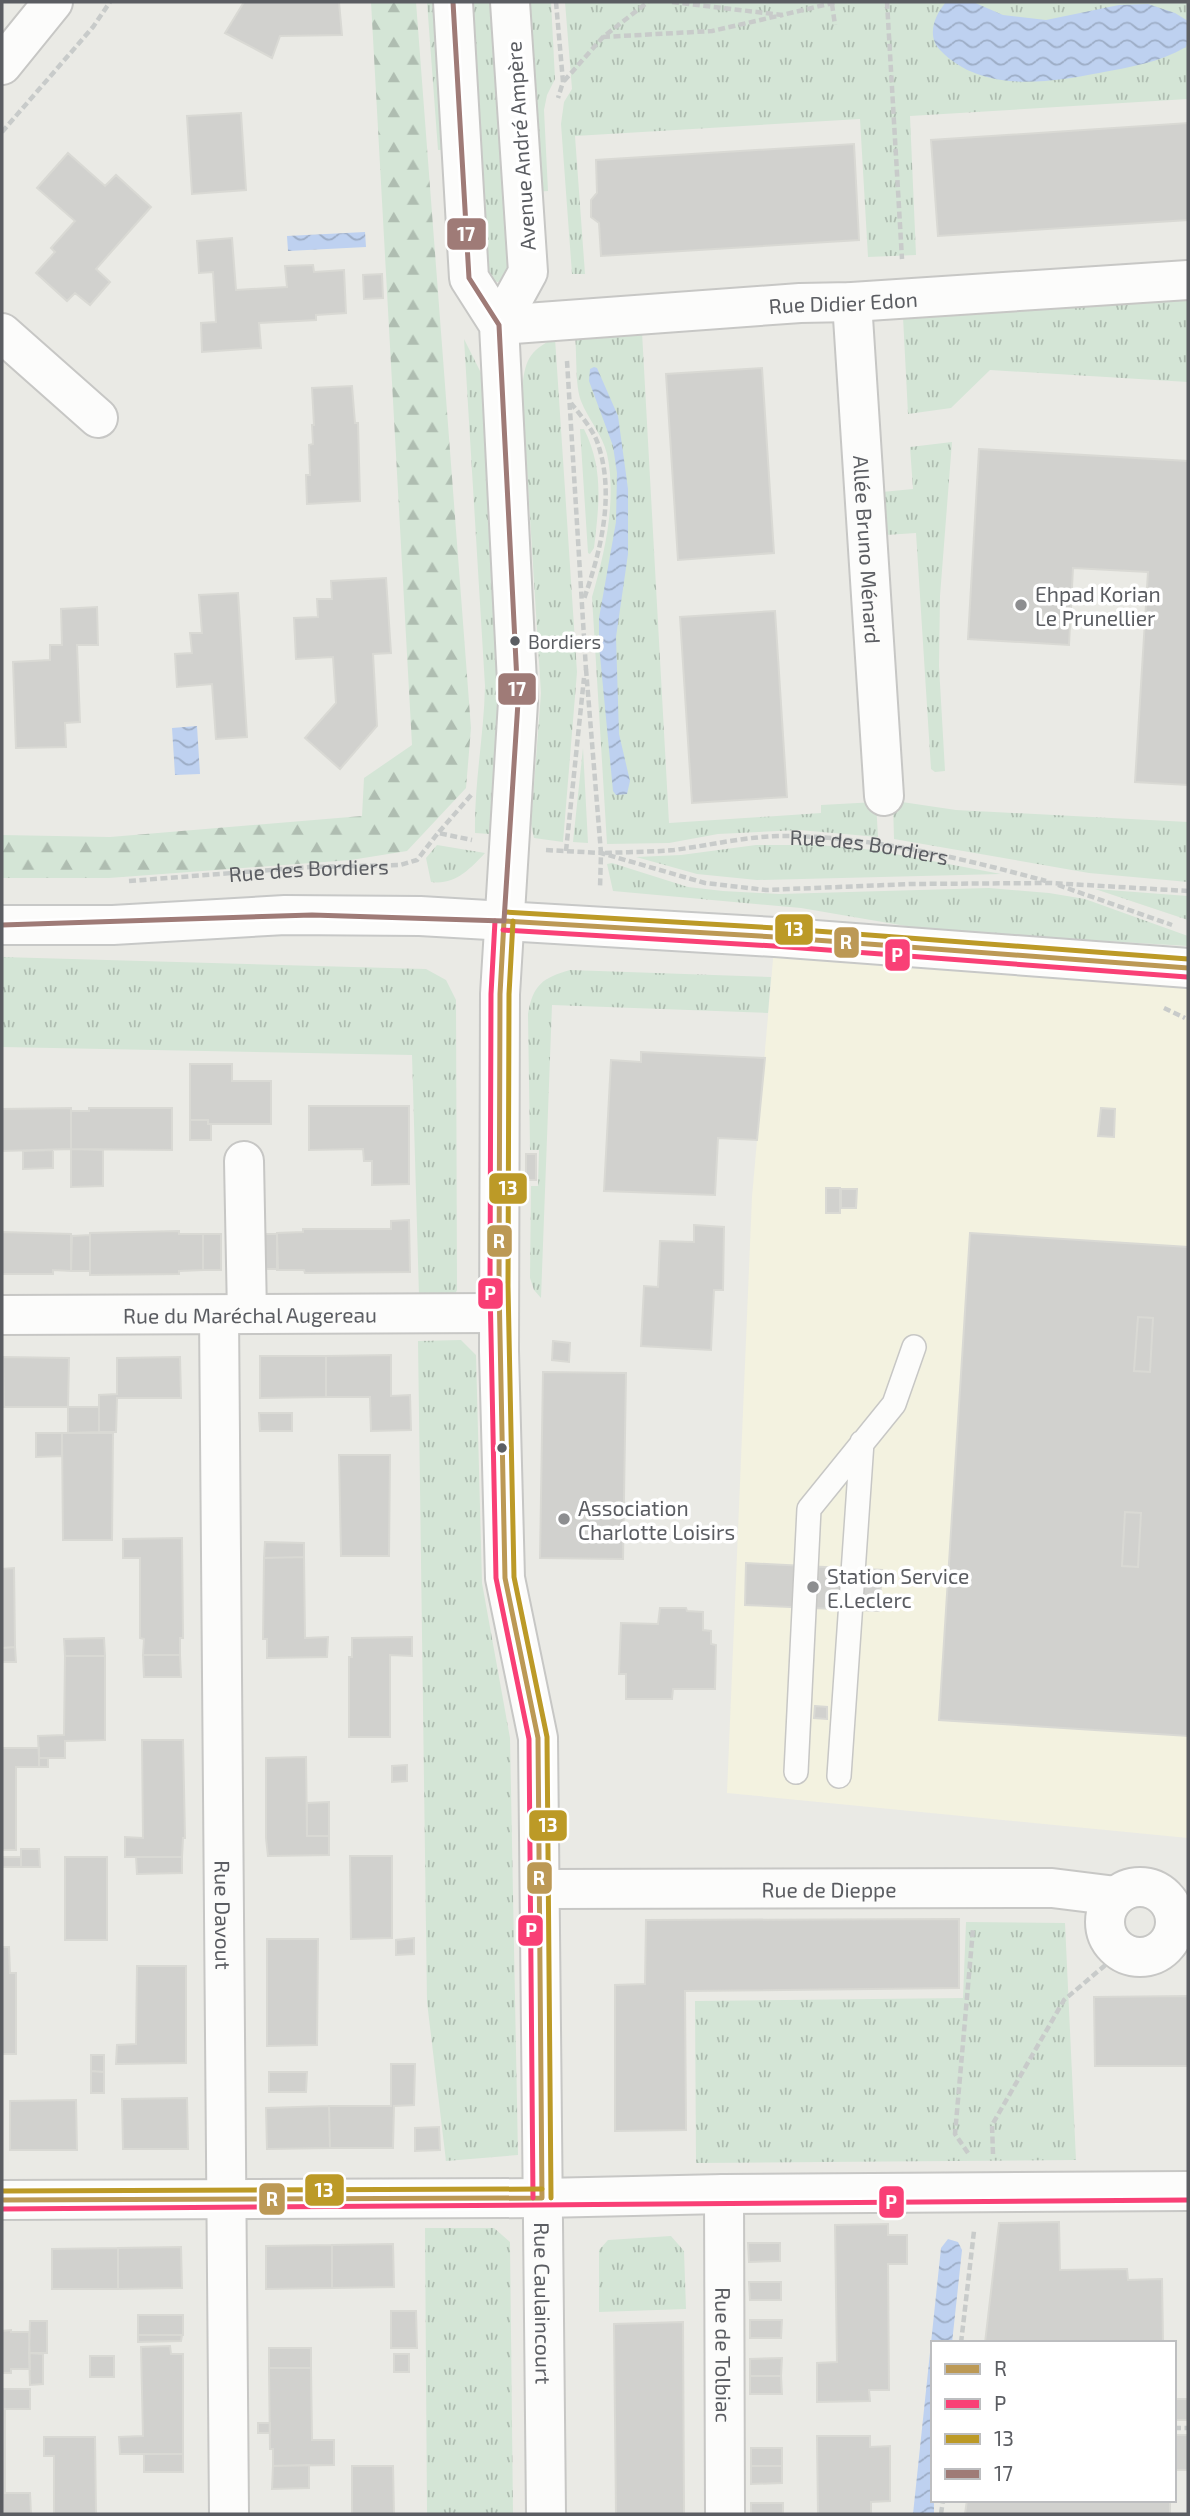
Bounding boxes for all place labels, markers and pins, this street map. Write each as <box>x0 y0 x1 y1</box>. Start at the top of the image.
place label: Ehpad Korian Le Prunellier <box>1035 581 1161 630</box>
marker: Ehpad Korian Le Prunellier <box>1013 597 1029 613</box>
place label: Bordiers <box>528 630 601 653</box>
marker: Bordiers <box>508 634 522 648</box>
unlabelled marker <box>495 1441 509 1455</box>
place label: Association Charlotte Loisirs <box>578 1495 735 1544</box>
marker: Association Charlotte Loisirs <box>556 1511 572 1527</box>
place label: Station Service E.Leclerc <box>827 1563 969 1612</box>
marker: Station Service E.Leclerc <box>805 1579 821 1595</box>

